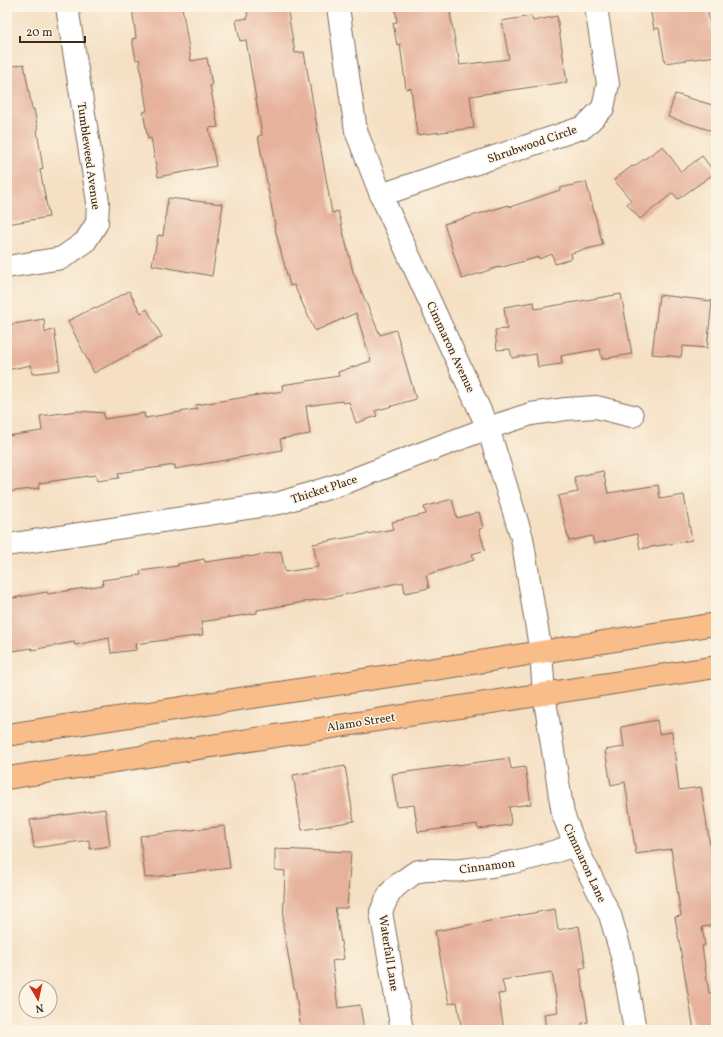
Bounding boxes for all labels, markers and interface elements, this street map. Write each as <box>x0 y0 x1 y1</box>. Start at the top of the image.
scale bar <box>20 18 85 44</box>
text: 20 m <box>26 25 53 41</box>
street label: Tumbleweed Avenue <box>73 101 104 211</box>
street label: Shrubwood Circle <box>485 122 580 168</box>
street label: Cimmaron Avenue <box>422 299 478 396</box>
street label: Thicket Place <box>289 472 360 508</box>
street label: Alamo Street <box>326 710 396 736</box>
street label: Cimmaron Lane <box>559 821 609 906</box>
street label: Cinnamon <box>458 856 516 878</box>
street label: Waterfall Lane <box>374 914 402 993</box>
north arrow <box>18 979 58 1019</box>
text: N <box>34 999 44 1015</box>

